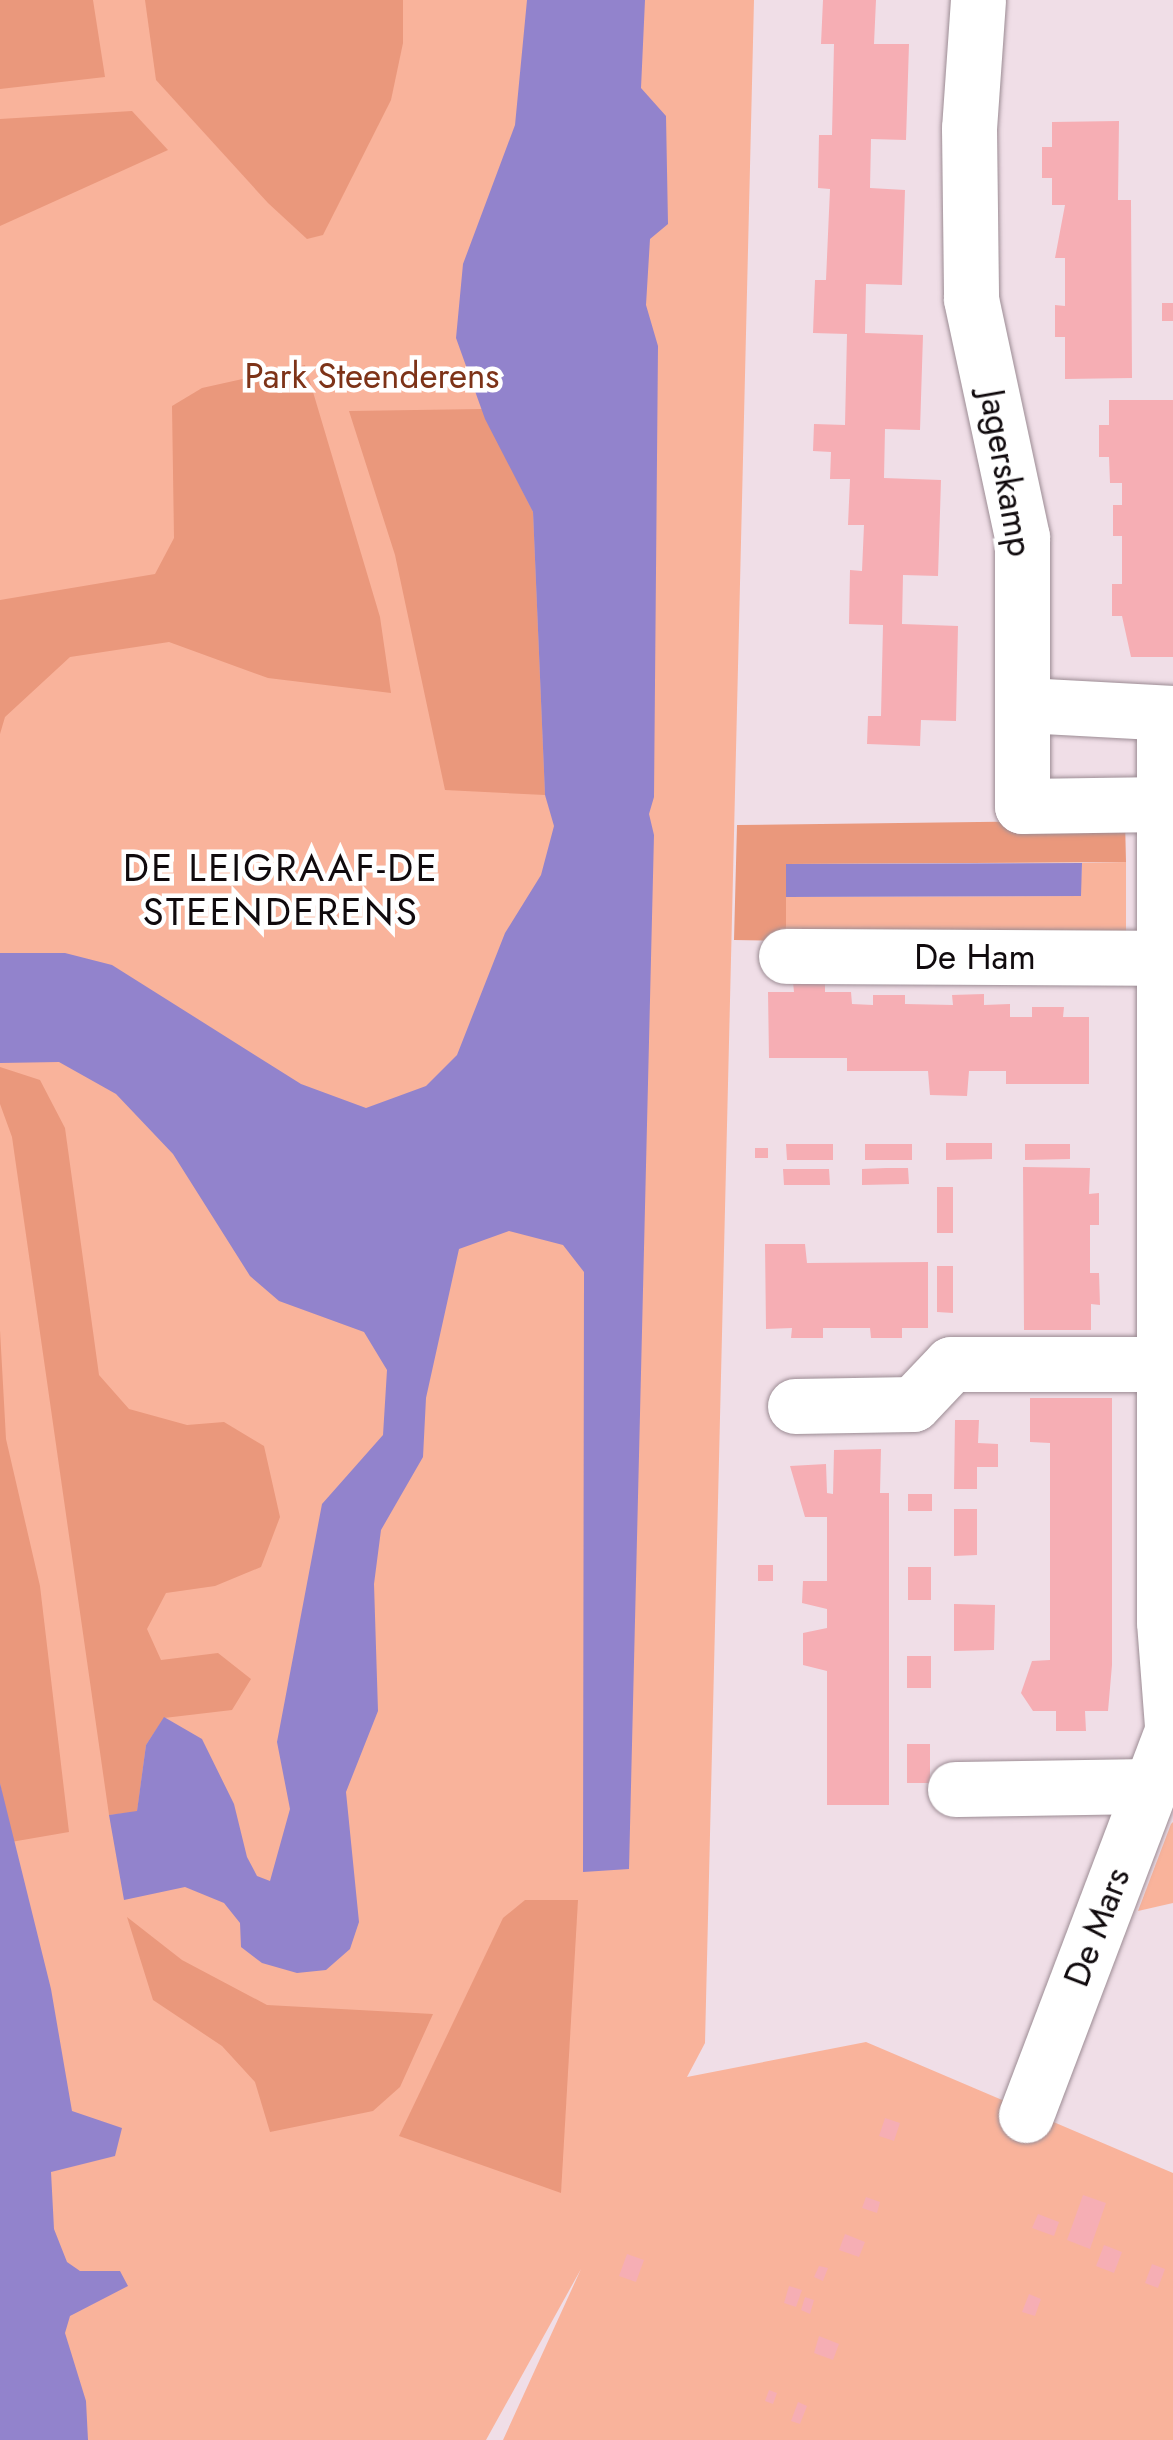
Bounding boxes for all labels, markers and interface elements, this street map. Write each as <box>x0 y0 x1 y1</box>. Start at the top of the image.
park label: Park Steenderens <box>245 355 499 397</box>
street label: Jagerskamp <box>971 386 1041 560</box>
district label: DE LEIGRAAF-DE STEENDERENS <box>123 845 439 934</box>
street label: De Ham <box>914 936 1036 978</box>
street label: De Mars <box>1055 1862 1139 1992</box>

